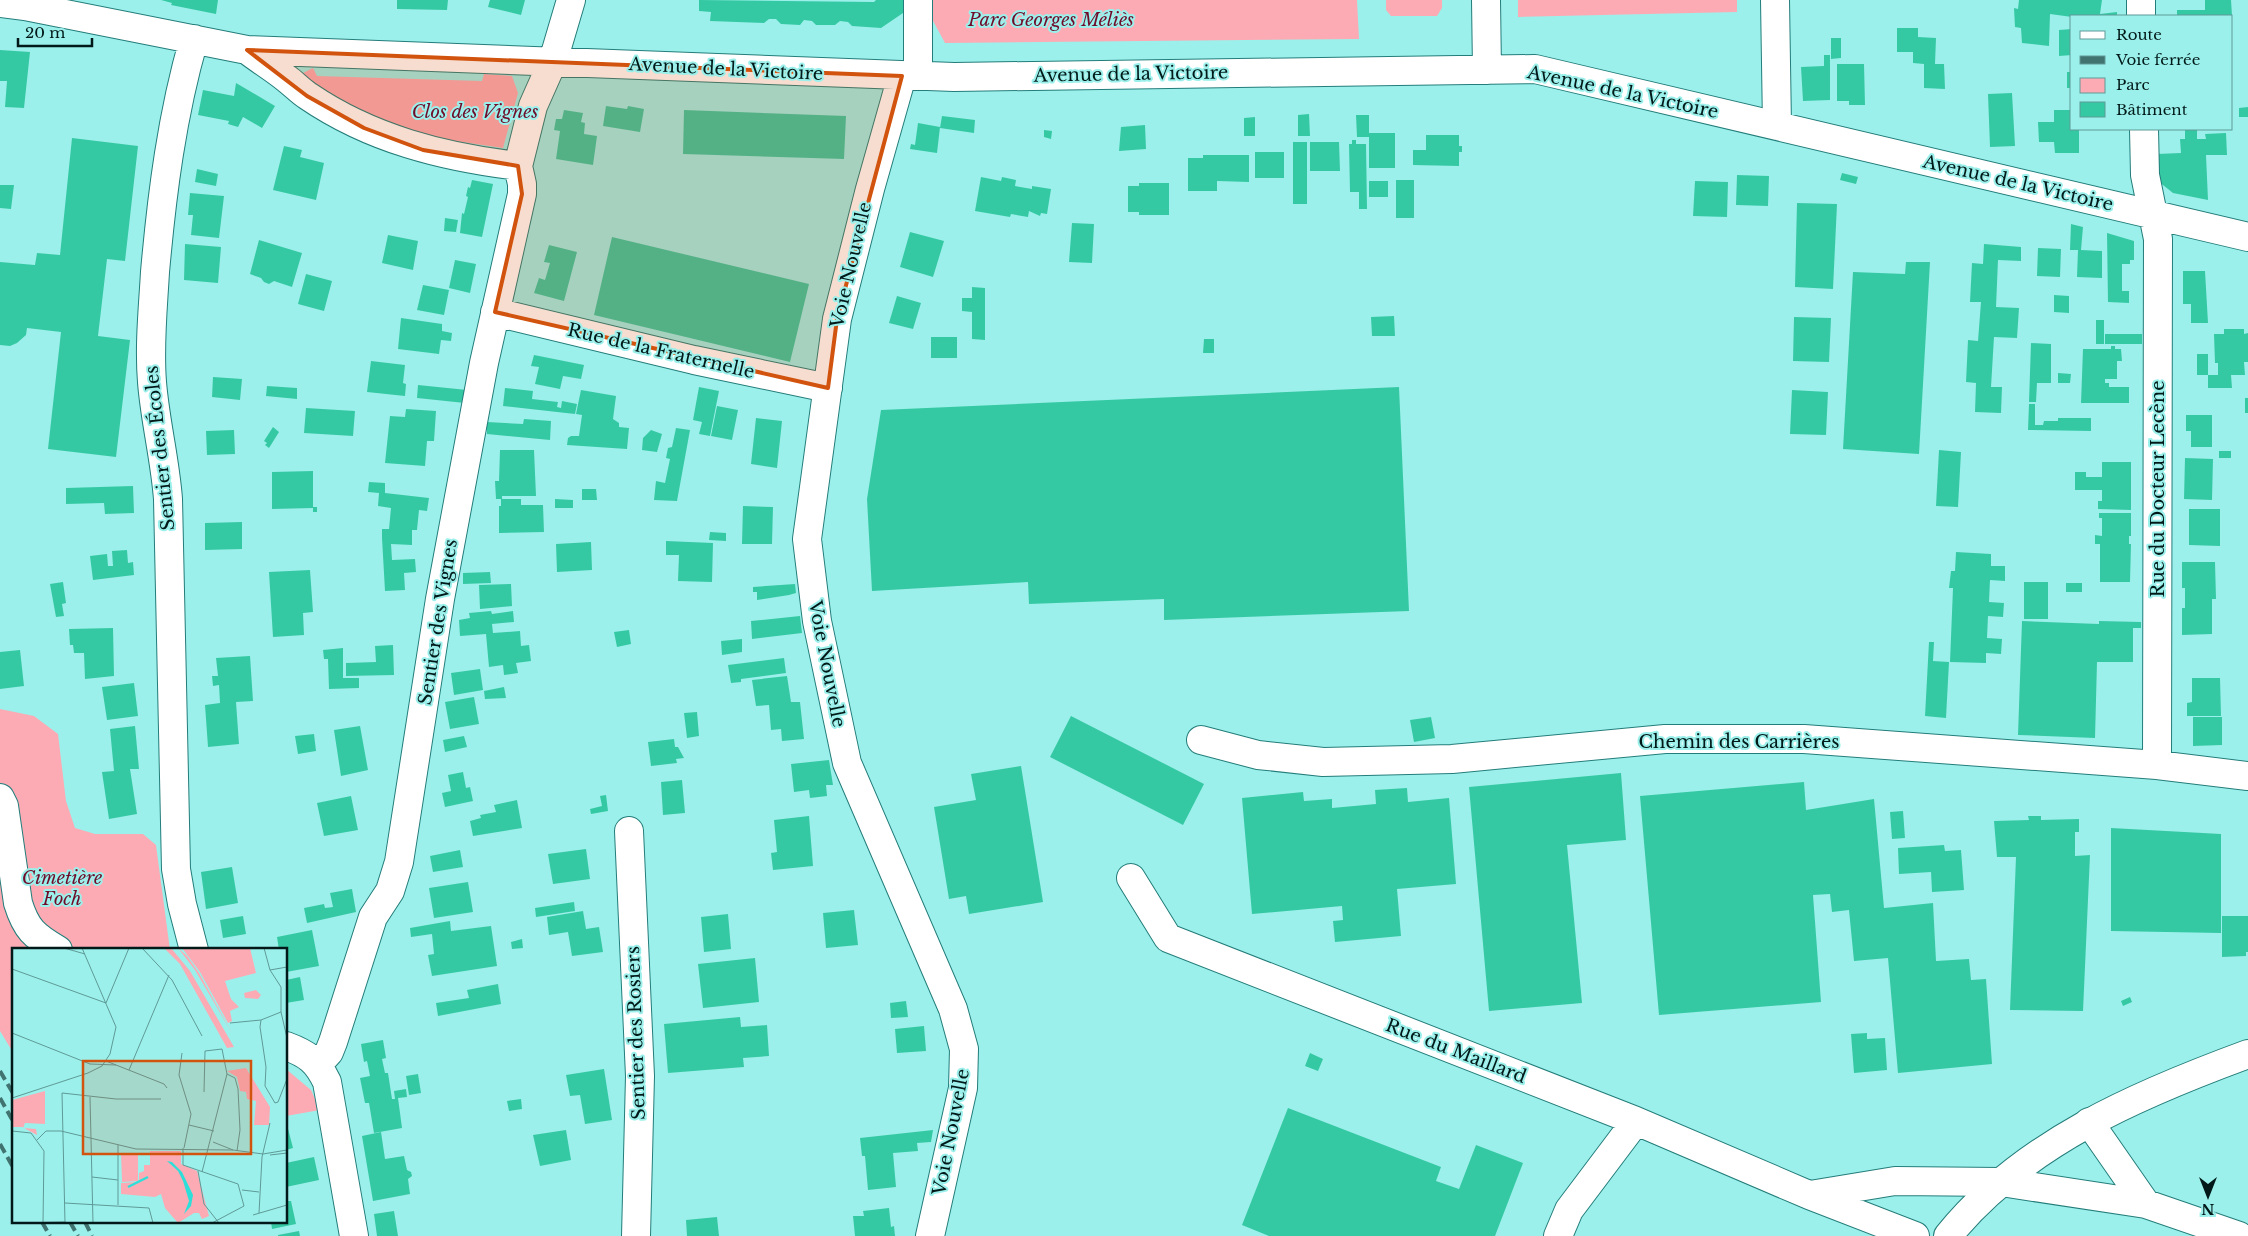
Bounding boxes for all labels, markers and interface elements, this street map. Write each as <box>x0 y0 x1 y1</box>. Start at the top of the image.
park label: Parc Georges Méliès <box>967 9 1134 31</box>
scale bar <box>18 15 91 47</box>
legend <box>2070 15 2233 130</box>
text: 20 m <box>25 23 65 42</box>
text: Route <box>2116 25 2162 44</box>
text: Voie ferrée <box>2115 50 2200 69</box>
street label: Avenue de la Victoire <box>627 53 824 85</box>
street label: Avenue de la Victoire <box>1033 61 1228 87</box>
street label: Avenue de la Victoire <box>1525 61 1720 123</box>
text: Parc <box>2116 75 2149 94</box>
text: Bâtiment <box>2116 100 2188 119</box>
park label: Clos des Vignes <box>412 101 538 123</box>
street label: Avenue de la Victoire <box>1920 150 2115 216</box>
street label: Voie Nouvelle <box>826 200 876 331</box>
street label: Rue de la Fraternelle <box>565 319 757 383</box>
street label: Sentier des Écoles <box>139 365 180 532</box>
street label: Rue du Docteur Lecène <box>2147 381 2169 597</box>
street label: Sentier des Vignes <box>414 537 462 707</box>
street label: Voie Nouvelle <box>804 598 850 729</box>
street label: Chemin des Carrières <box>1639 731 1839 753</box>
park label: Cimetière Foch <box>22 867 102 910</box>
street label: Sentier des Rosiers <box>622 946 650 1120</box>
inset map <box>12 948 288 1224</box>
street label: Rue du Maillard <box>1382 1014 1530 1088</box>
street label: Voie Nouvelle <box>928 1067 974 1198</box>
north arrow <box>2183 1171 2233 1221</box>
text: N <box>2201 1200 2215 1218</box>

